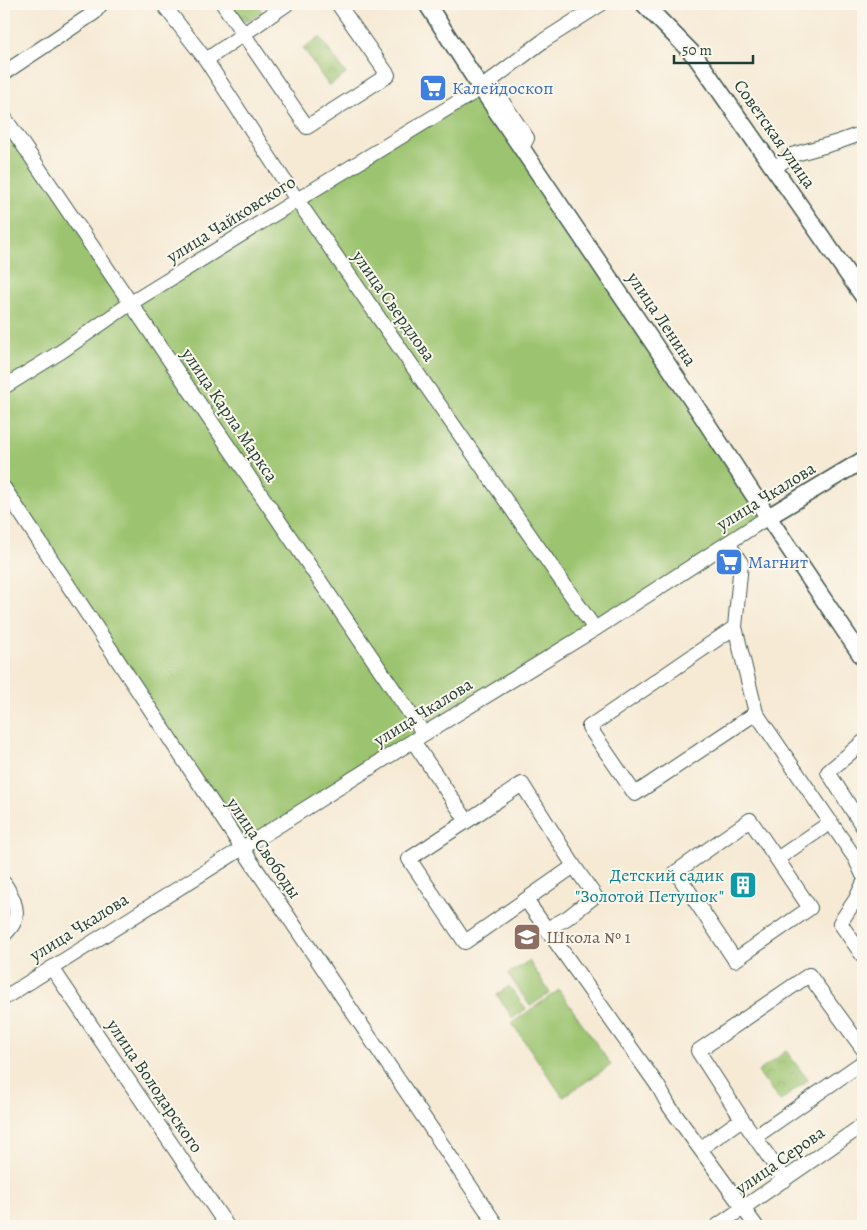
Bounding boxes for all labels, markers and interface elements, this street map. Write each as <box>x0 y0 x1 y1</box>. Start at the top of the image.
scale bar <box>674 32 753 64</box>
text: 50 m <box>682 40 712 60</box>
supermarket icon: Калейдоскоп <box>418 73 448 103</box>
street label: Советская улица <box>728 75 822 194</box>
place label: Калейдоскоп <box>452 76 553 100</box>
street label: улица Чайковского <box>161 170 300 269</box>
street label: улица Свердлова <box>346 245 442 367</box>
street label: улица Ленина <box>621 266 703 371</box>
street label: улица Карла Маркса <box>176 342 284 487</box>
street label: улица Чкалова <box>711 456 821 536</box>
supermarket icon: Магнит <box>714 547 744 577</box>
place label: Магнит <box>748 550 808 574</box>
street label: улица Чкалова <box>368 672 478 752</box>
street label: улица Свободы <box>221 792 307 903</box>
place label: Детский садик "Золотой Петушок" <box>575 863 724 908</box>
building icon: Детский садик "Золотой Петушок" <box>728 870 758 900</box>
street label: улица Чкалова <box>24 887 134 967</box>
school or university icon: Школа № 1 <box>512 922 542 952</box>
place label: Школа № 1 <box>546 925 631 949</box>
street label: улица Володарского <box>101 1014 209 1158</box>
street label: улица Серова <box>730 1120 830 1200</box>

